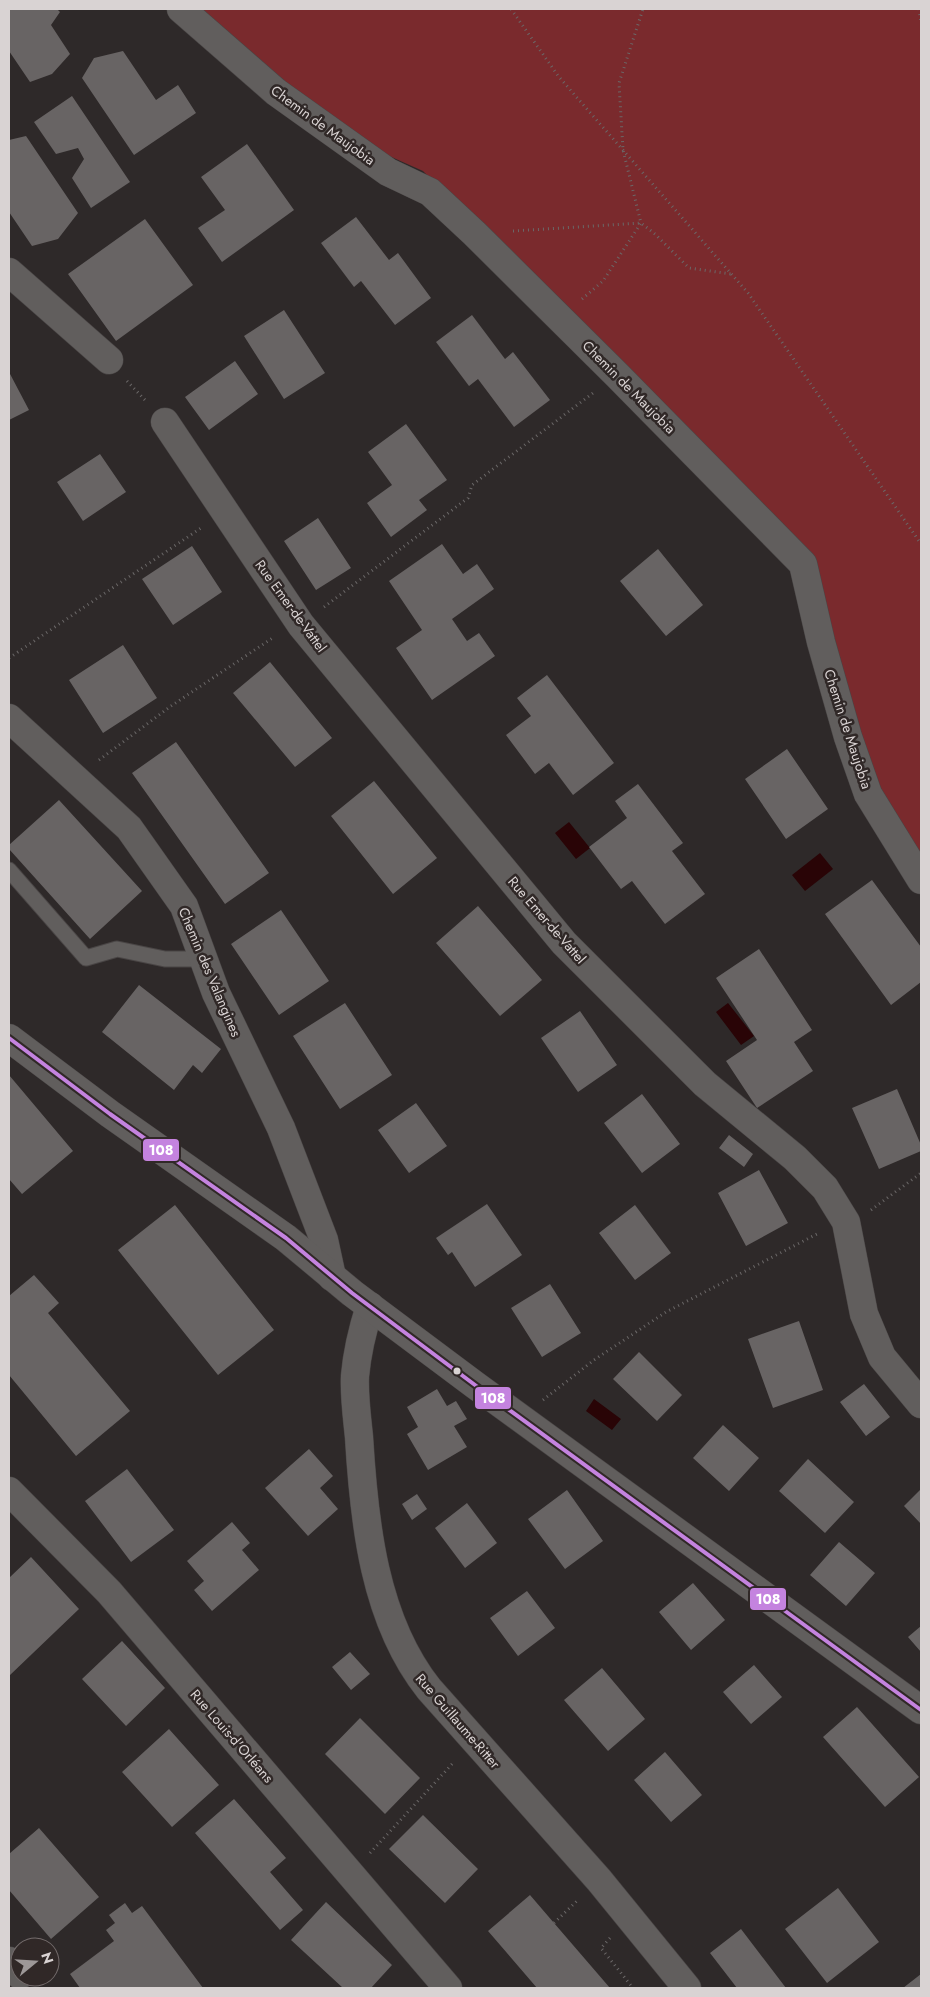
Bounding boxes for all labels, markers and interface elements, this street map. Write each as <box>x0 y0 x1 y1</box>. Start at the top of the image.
street label: Chemin de Maujobia <box>267 80 379 170</box>
street label: Chemin de Maujobia <box>578 336 680 438</box>
street label: Rue Emer-de-Vattel <box>251 556 331 656</box>
street label: Chemin de Maujobia <box>819 667 877 791</box>
street label: Rue Emer-de-Vattel <box>503 872 591 968</box>
street label: Chemin des Valangines <box>174 904 246 1040</box>
line badge: 108 <box>142 1138 180 1162</box>
text: 108 <box>148 1140 174 1160</box>
unlabelled marker <box>452 1366 462 1376</box>
line badge: 108 <box>474 1386 512 1410</box>
text: 108 <box>480 1388 506 1408</box>
line badge: 108 <box>749 1587 787 1611</box>
text: 108 <box>755 1589 781 1609</box>
street label: Rue Guillaume-Ritter <box>411 1669 505 1773</box>
street label: Rue Louis-d'Orléans <box>186 1685 278 1787</box>
north arrow <box>10 1937 60 1987</box>
text: N <box>36 1950 59 1966</box>

